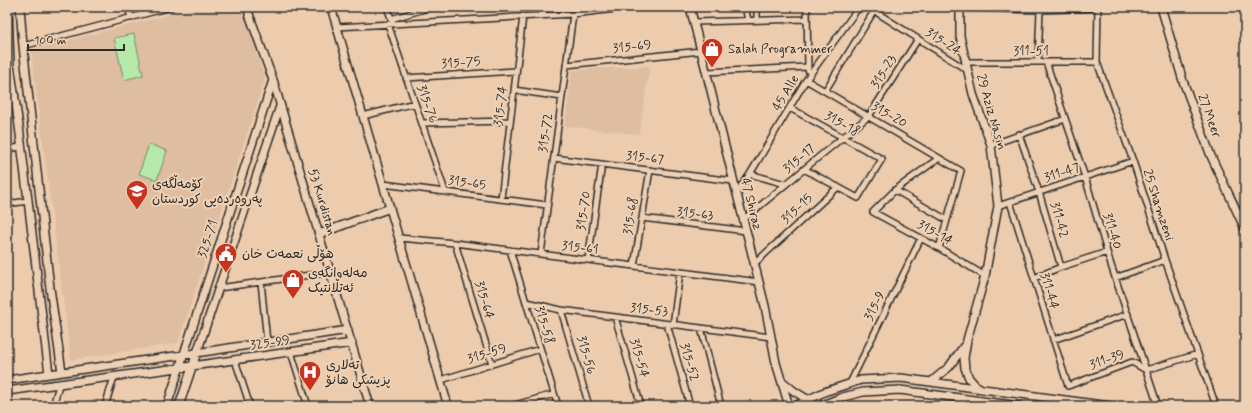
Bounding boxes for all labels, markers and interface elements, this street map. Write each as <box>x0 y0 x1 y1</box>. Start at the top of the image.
street label: 315-24 <box>922 24 964 60</box>
scale bar <box>28 26 124 52</box>
text: 100 m <box>34 33 66 49</box>
shop icon: Salah Programmer <box>699 36 725 69</box>
street label: 315-69 <box>612 37 652 57</box>
place label: Salah Programmer <box>728 41 833 58</box>
street label: 311-51 <box>1013 43 1049 60</box>
street label: 315-23 <box>867 52 901 92</box>
street label: 315-75 <box>441 53 481 73</box>
street label: 45 Alle <box>769 72 803 114</box>
street label: 29 Aziz Nasin <box>972 72 1010 152</box>
street label: 315-76 <box>413 83 441 125</box>
street label: 315-74 <box>490 85 512 127</box>
street label: 27 Meer <box>1193 92 1225 141</box>
street label: 315-20 <box>868 98 910 132</box>
street label: 315-18 <box>822 107 862 141</box>
street label: 315-72 <box>535 112 557 154</box>
street label: 315-17 <box>779 140 819 177</box>
street label: 315-67 <box>625 147 665 169</box>
street label: 311-47 <box>1042 159 1082 187</box>
street label: 53 Kurdistan <box>304 166 340 238</box>
street label: 25 Shamzeni <box>1138 167 1178 243</box>
street label: 315-65 <box>447 172 487 194</box>
place label: كۆمەڵگەی پەروەردەیی كوردستان <box>152 174 263 208</box>
street label: 47 Shiraz <box>736 176 766 232</box>
school or university icon: كۆمەڵگەی پەروەردەیی كوردستان <box>124 178 150 211</box>
street label: 315-70 <box>573 190 595 232</box>
street label: 315-15 <box>778 190 816 228</box>
street label: 315-68 <box>620 196 642 236</box>
street label: 311-42 <box>1046 200 1072 240</box>
street label: 315-63 <box>676 203 715 225</box>
street label: 311-40 <box>1098 211 1126 251</box>
street label: 315-14 <box>914 216 956 250</box>
street label: 325-71 <box>194 218 222 260</box>
street label: 315-61 <box>561 237 599 259</box>
public building icon: هۆڵی نعمەت خان <box>213 241 239 274</box>
place label: هۆڵی نعمەت خان <box>242 244 334 263</box>
place label: مەلەوانگەی ئەتڵانتیک <box>308 265 367 297</box>
shop icon: مەلەوانگەی ئەتڵانتیک <box>280 267 306 300</box>
street label: 311-44 <box>1035 270 1063 312</box>
street label: 315-64 <box>470 279 498 321</box>
street label: 315-9 <box>861 288 889 324</box>
street label: 315-53 <box>629 299 669 321</box>
street label: 315-58 <box>530 304 558 346</box>
street label: 325-99 <box>249 332 291 354</box>
street label: 315-56 <box>572 334 600 376</box>
street label: 315-54 <box>625 336 653 380</box>
street label: 315-59 <box>465 340 509 368</box>
street label: 315-52 <box>675 341 703 383</box>
street label: 311-39 <box>1087 346 1127 374</box>
place label: تەلاری پزیشکی هانۆ <box>325 357 391 389</box>
hospital icon: تەلاری پزیشکی هانۆ <box>297 359 323 392</box>

